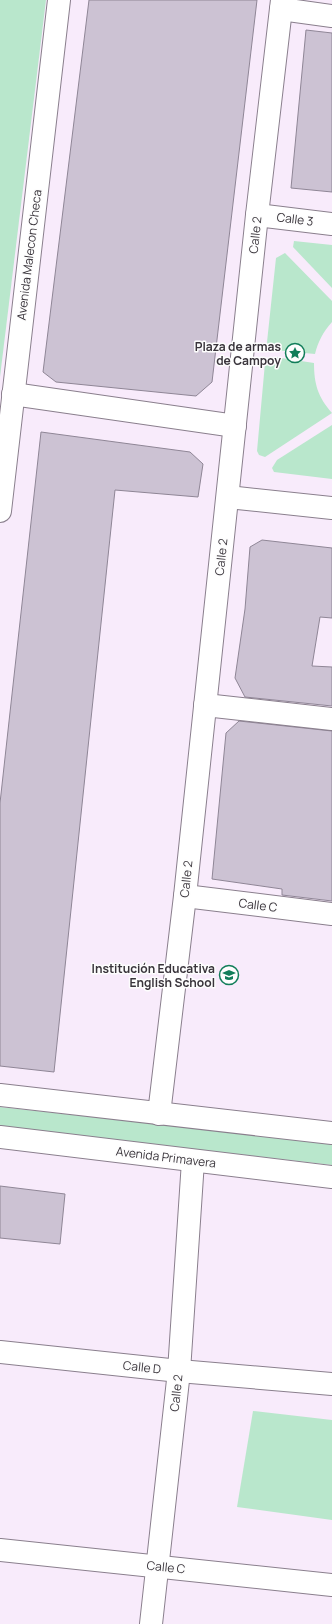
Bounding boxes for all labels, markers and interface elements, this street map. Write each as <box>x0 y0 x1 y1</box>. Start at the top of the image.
street label: Avenida Malecon Checa <box>13 189 45 321</box>
street label: Calle 3 <box>276 208 314 230</box>
street label: Calle 2 <box>245 216 265 254</box>
place label: Plaza de armas de Campoy <box>195 338 281 369</box>
place icon: Plaza de armas de Campoy <box>284 342 306 364</box>
street label: Calle 2 <box>211 538 231 576</box>
street label: Calle 2 <box>176 860 196 898</box>
street label: Calle C <box>238 894 279 916</box>
place label: Institución Educativa English School <box>92 960 215 991</box>
school or university icon: Institución Educativa English School <box>218 964 240 986</box>
street label: Avenida Primavera <box>115 1142 217 1172</box>
street label: Calle D <box>122 1357 162 1377</box>
street label: Calle 2 <box>166 1374 186 1412</box>
street label: Calle C <box>146 1557 187 1578</box>

